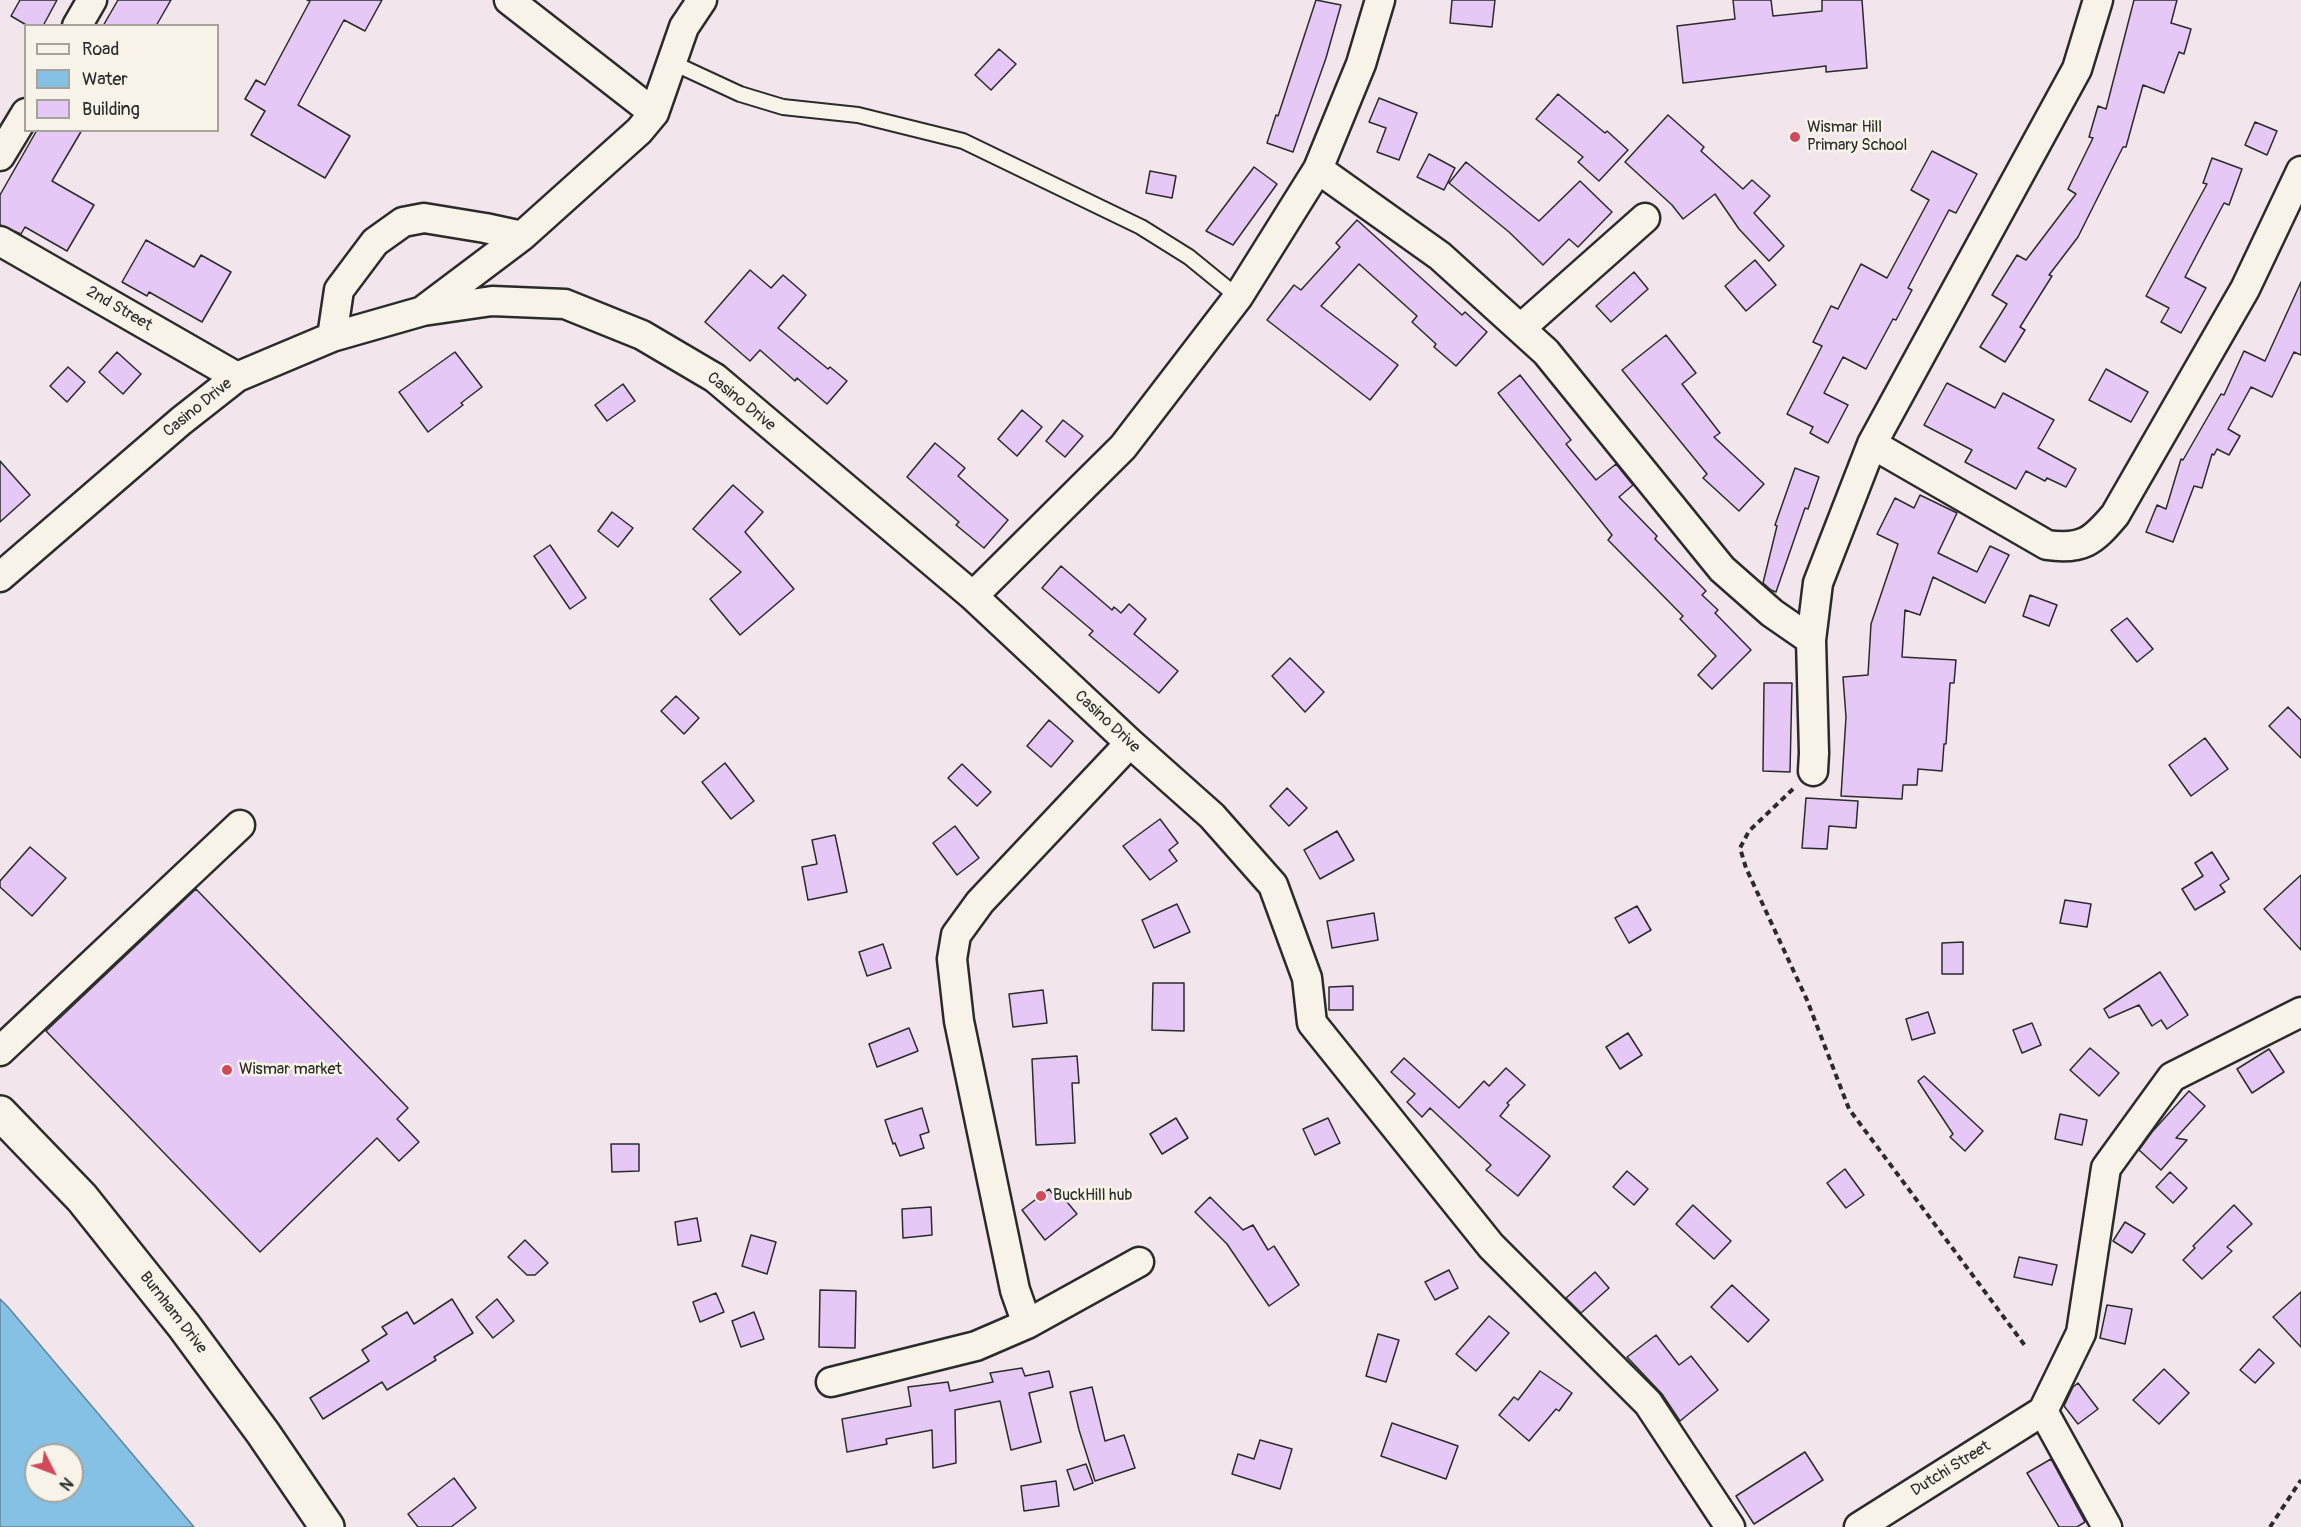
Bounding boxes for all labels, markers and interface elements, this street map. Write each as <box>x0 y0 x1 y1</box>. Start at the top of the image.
legend <box>24 24 219 132</box>
text: Road <box>82 38 119 61</box>
text: Water <box>82 68 128 91</box>
text: Building <box>82 98 140 121</box>
place label: Wismar Hill Primary School <box>1807 118 1907 156</box>
marker: Wismar Hill Primary School <box>1788 130 1802 144</box>
street label: 2nd Street <box>83 283 155 335</box>
street label: Casino Drive <box>703 369 779 435</box>
street label: Casino Drive <box>160 375 236 441</box>
street label: Casino Drive <box>1070 687 1144 757</box>
place label: Wismar market <box>239 1060 342 1080</box>
marker: Wismar market <box>220 1063 234 1077</box>
place label: BuckHill hub <box>1053 1186 1132 1206</box>
marker: BuckHill hub <box>1034 1189 1048 1203</box>
street label: Burnham Drive <box>135 1268 211 1358</box>
street label: Dutchi Street <box>1908 1437 1994 1501</box>
north arrow <box>24 1443 84 1503</box>
text: N <box>55 1473 77 1494</box>

